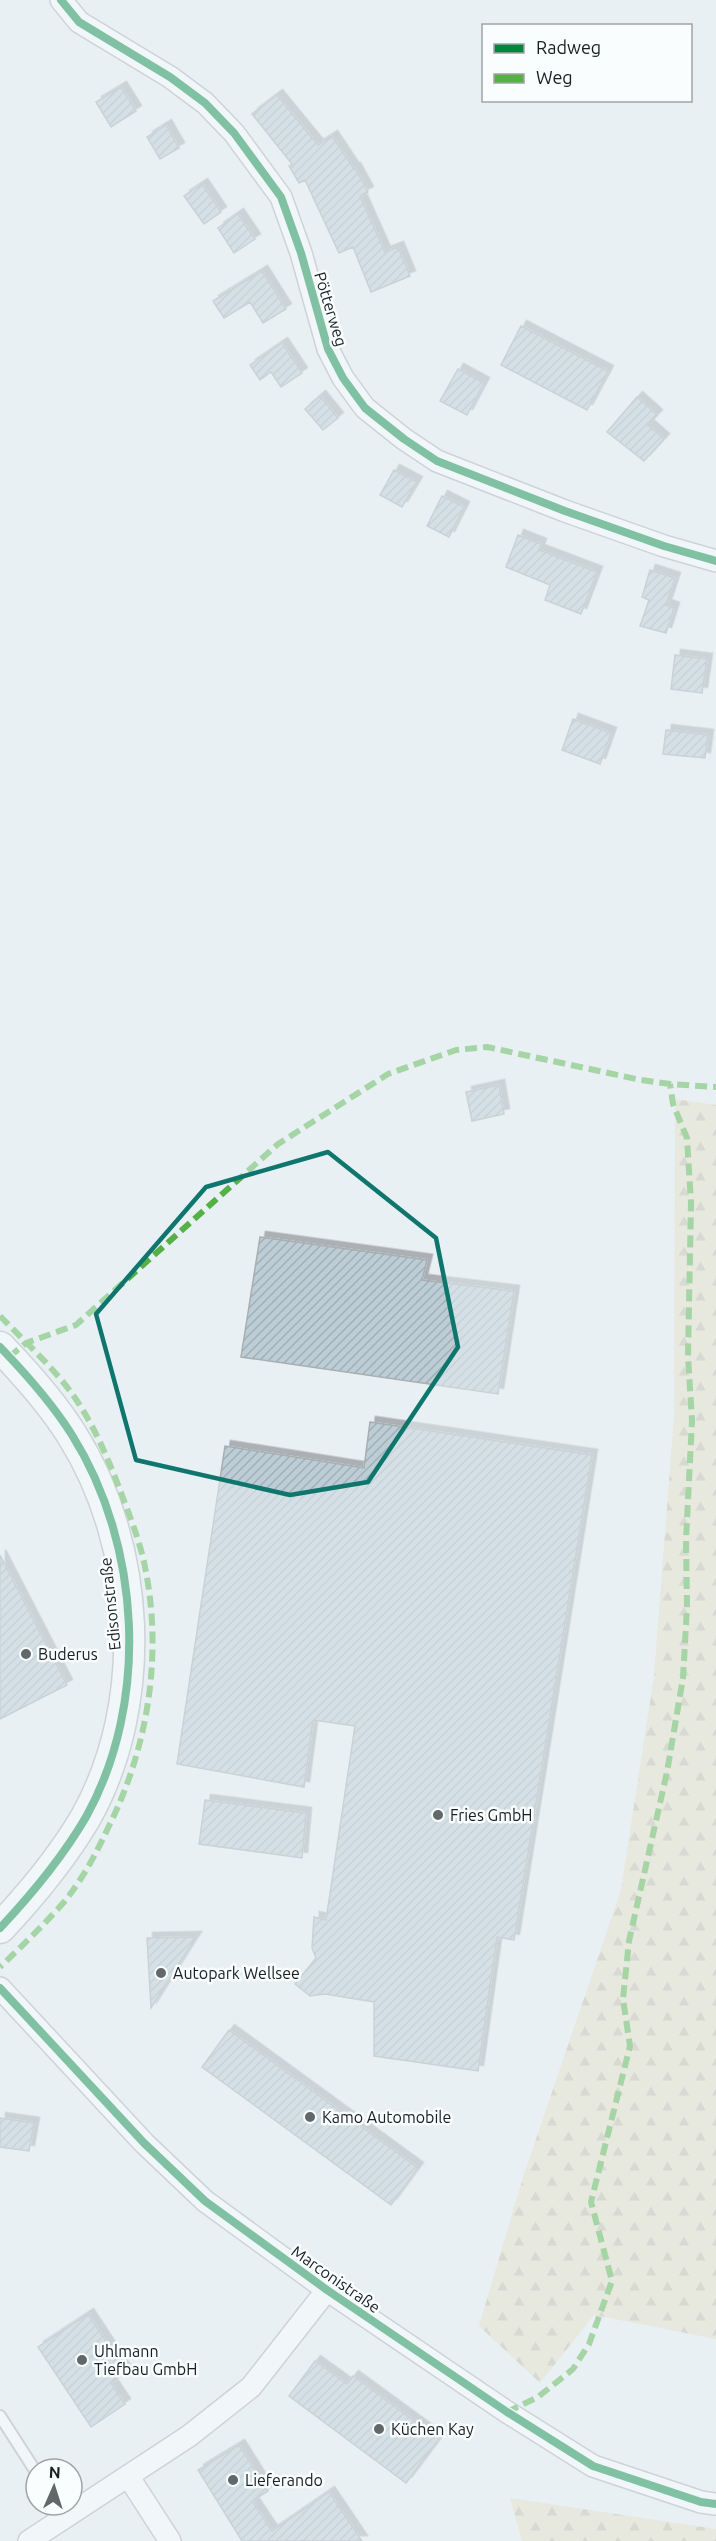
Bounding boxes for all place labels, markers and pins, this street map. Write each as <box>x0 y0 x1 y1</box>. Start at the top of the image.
place label: Buderus <box>38 1645 98 1663</box>
marker: Buderus <box>19 1647 33 1661</box>
place label: Fries GmbH <box>450 1806 532 1824</box>
marker: Fries GmbH <box>431 1808 445 1822</box>
place label: Autopark Wellsee <box>173 1964 300 1982</box>
marker: Autopark Wellsee <box>154 1966 168 1980</box>
place label: Kamo Automobile <box>322 2108 451 2126</box>
marker: Kamo Automobile <box>303 2110 317 2124</box>
place label: Uhlmann Tiefbau GmbH <box>94 2342 197 2378</box>
marker: Uhlmann Tiefbau GmbH <box>75 2353 89 2367</box>
place label: Küchen Kay <box>391 2420 474 2438</box>
marker: Küchen Kay <box>372 2422 386 2436</box>
place label: Lieferando <box>245 2471 323 2489</box>
marker: Lieferando <box>226 2473 240 2487</box>

